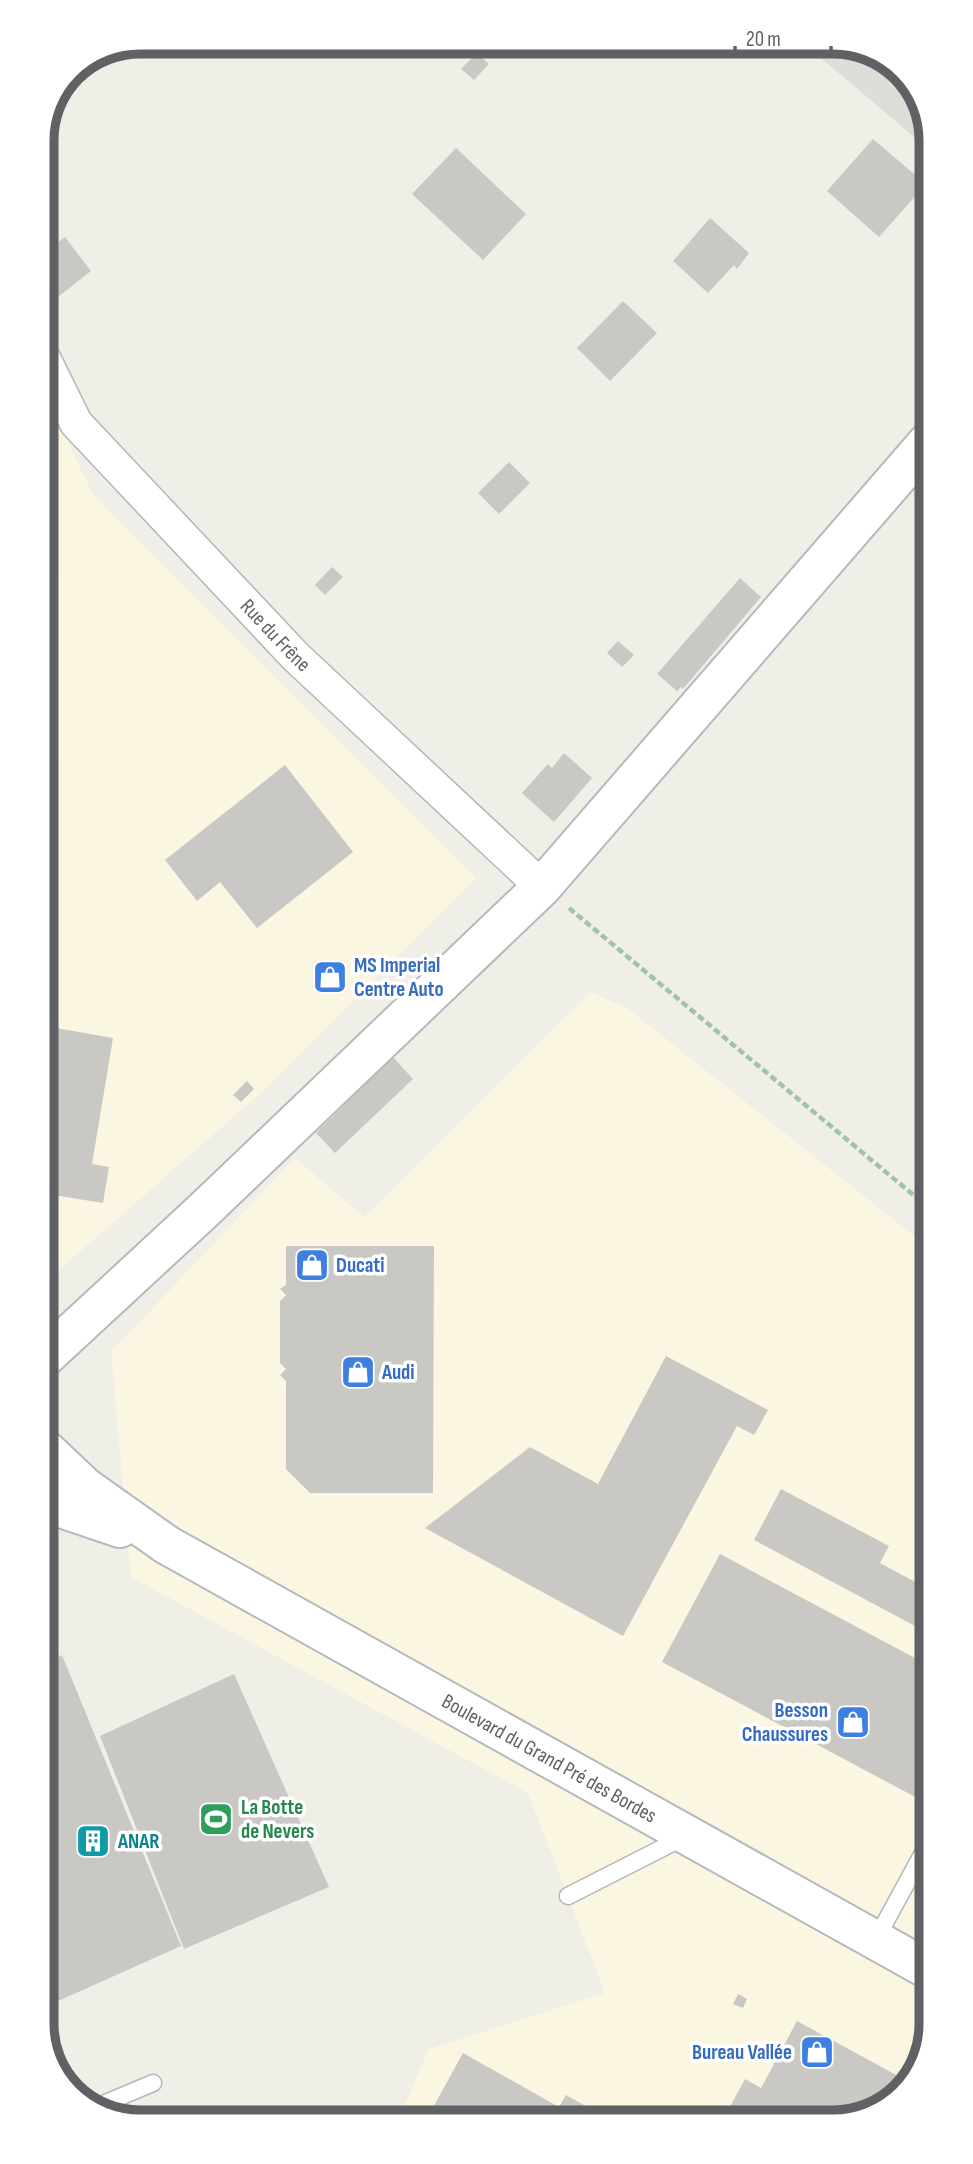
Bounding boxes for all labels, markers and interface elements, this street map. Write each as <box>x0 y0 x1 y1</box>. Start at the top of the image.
scale bar <box>735 14 831 58</box>
text: 20 m <box>746 27 781 52</box>
street label: Rue du Frêne <box>235 594 316 677</box>
place label: MS Imperial Centre Auto <box>354 953 444 1002</box>
shop icon: MS Imperial Centre Auto <box>311 958 349 996</box>
shop icon: Ducati <box>293 1246 331 1284</box>
place label: Ducati <box>336 1253 385 1278</box>
shop icon: Audi <box>339 1353 377 1391</box>
place label: Audi <box>381 1360 415 1385</box>
street label: Boulevard du Grand Pré des Bordes <box>437 1689 661 1829</box>
place label: Besson Chaussures <box>742 1698 828 1747</box>
shop icon: Besson Chaussures <box>834 1703 872 1741</box>
place label: La Botte de Nevers <box>241 1795 314 1844</box>
sports icon: La Botte de Nevers <box>197 1800 235 1838</box>
building icon: ANAR <box>74 1822 112 1860</box>
place label: ANAR <box>117 1829 160 1854</box>
shop icon: Bureau Vallée <box>798 2033 836 2071</box>
place label: Bureau Vallée <box>692 2040 792 2065</box>

